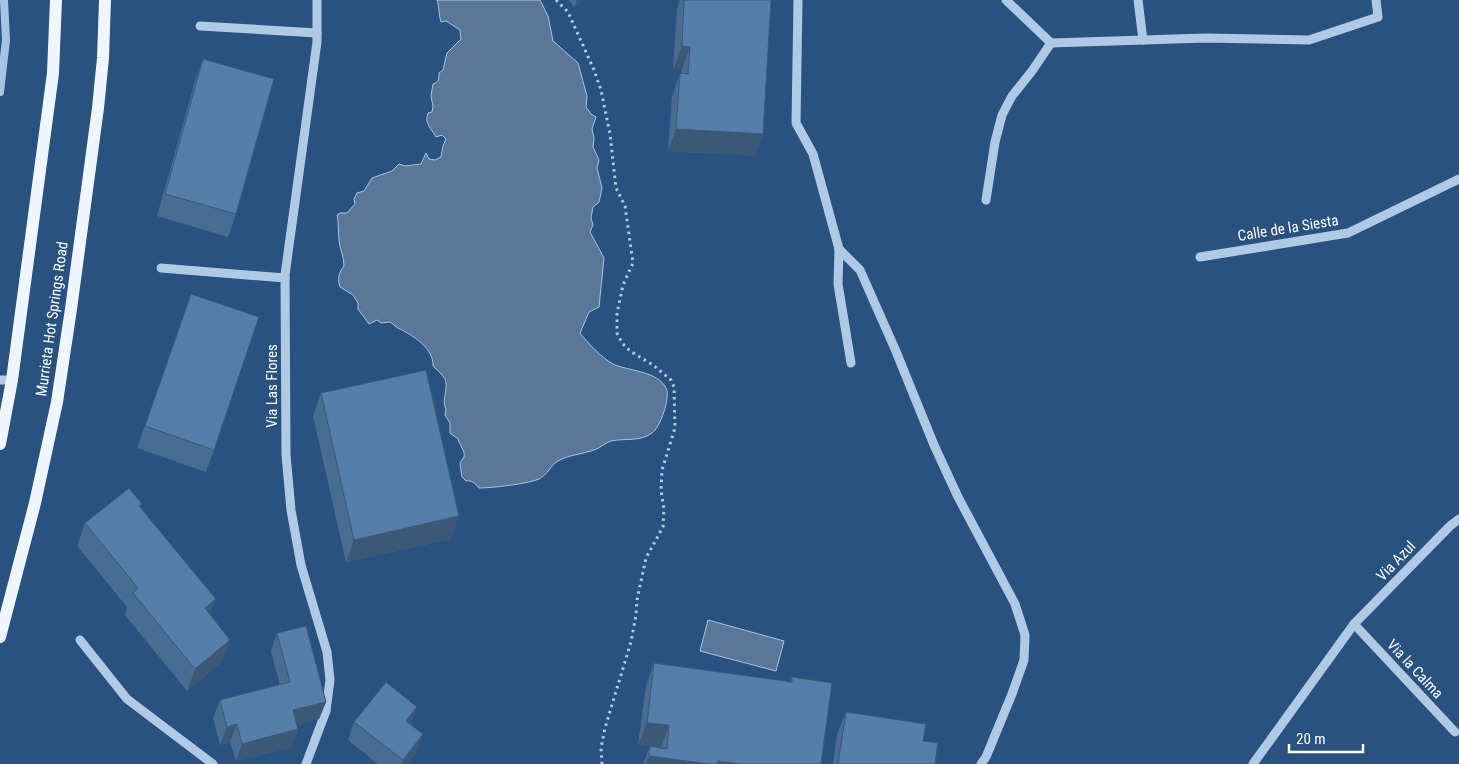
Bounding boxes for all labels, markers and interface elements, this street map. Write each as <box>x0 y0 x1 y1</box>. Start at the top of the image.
street label: Calle de la Siesta <box>1236 211 1340 245</box>
street label: Murrieta Hot Springs Road <box>32 240 72 398</box>
street label: Via Las Flores <box>263 344 281 428</box>
street label: Via Azul <box>1373 537 1419 585</box>
street label: Via la Calma <box>1383 636 1447 702</box>
scale bar <box>1289 722 1363 754</box>
text: 20 m <box>1296 730 1326 748</box>

